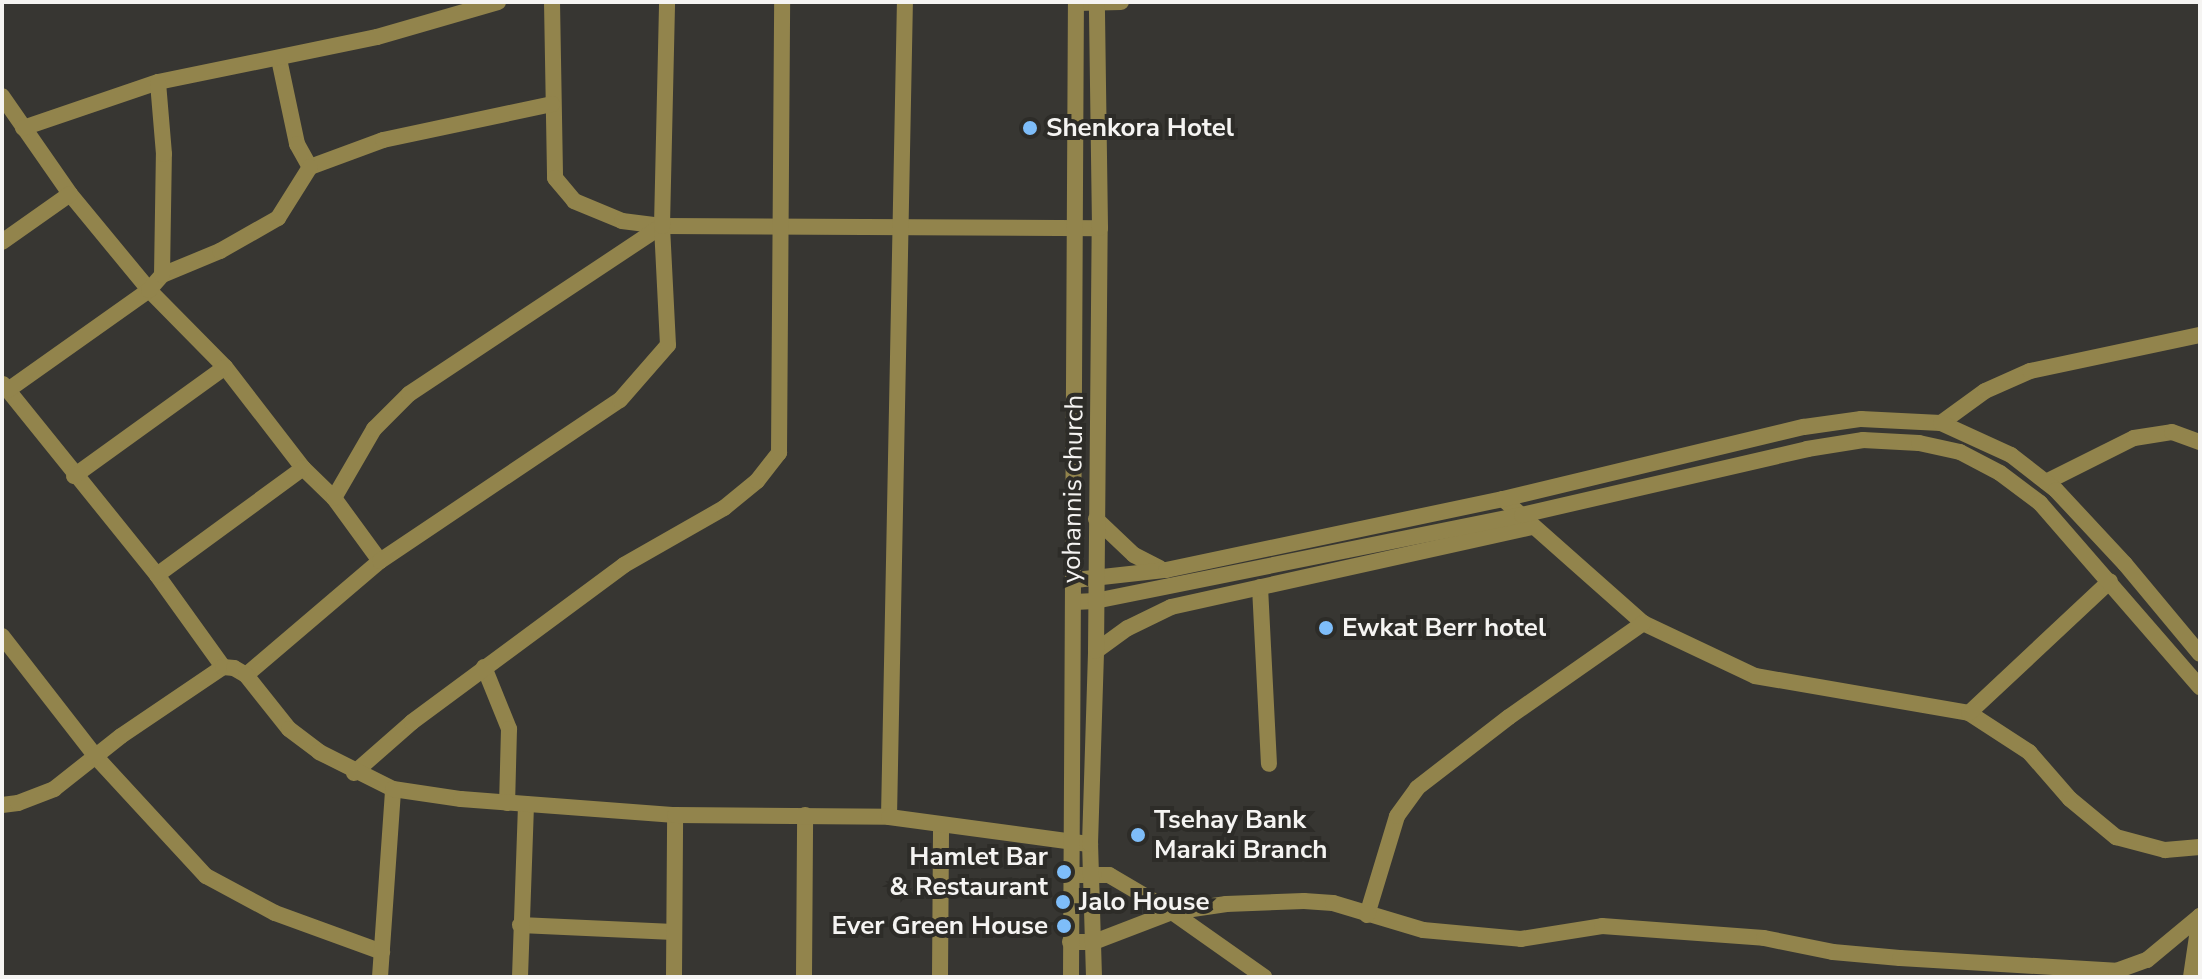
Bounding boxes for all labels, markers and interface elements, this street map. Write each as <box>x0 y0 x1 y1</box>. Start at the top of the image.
place label: Shenkora Hotel <box>1046 112 1234 144</box>
marker: Shenkora Hotel <box>1021 119 1039 137</box>
street label: yohannis church <box>1056 395 1090 583</box>
place label: Ewkat Berr hotel <box>1342 612 1546 644</box>
marker: Ewkat Berr hotel <box>1317 619 1335 637</box>
place label: Tsehay Bank Maraki Branch <box>1154 804 1328 866</box>
marker: Tsehay Bank Maraki Branch <box>1129 826 1147 844</box>
place label: Hamlet Bar & Restaurant <box>889 841 1048 902</box>
marker: Hamlet Bar & Restaurant <box>1055 863 1073 881</box>
place label: Jalo House <box>1079 886 1210 918</box>
marker: Jalo House <box>1054 893 1072 911</box>
place label: Ever Green House <box>831 910 1048 942</box>
marker: Ever Green House <box>1055 917 1073 935</box>

